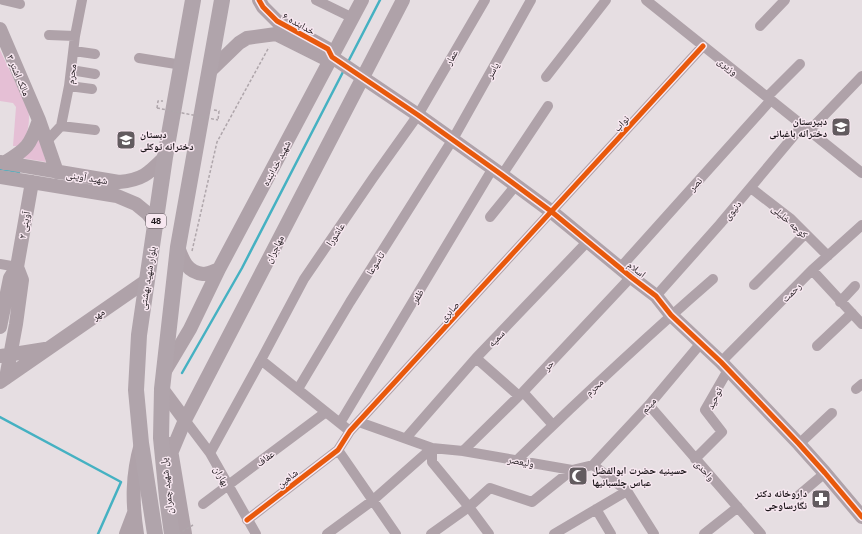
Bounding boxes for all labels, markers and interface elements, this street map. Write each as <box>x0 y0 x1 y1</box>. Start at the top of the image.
street label: خدابنده ۶ <box>281 10 317 37</box>
street label: عمار <box>442 48 460 68</box>
street label: مالک اشتر ۳ <box>5 53 32 98</box>
street label: وزیری <box>715 55 740 79</box>
street label: یاسر <box>483 60 501 81</box>
street label: محرم <box>65 63 80 85</box>
street label: نواب <box>611 113 632 134</box>
place label: دبیرستان دخترانه باغبانی <box>769 116 827 140</box>
school or university icon: دبیرستان دخترانه باغبانی <box>830 116 852 138</box>
school or university icon: دبستان دخترانه توکلی <box>115 129 137 151</box>
place label: دبستان دخترانه توکلی <box>140 129 194 153</box>
street label: شهید خدابنده <box>260 138 293 188</box>
street label: شهید آوینی <box>65 169 109 187</box>
street label: نصر <box>686 175 704 194</box>
street label: دنیوی <box>721 199 744 223</box>
street label: کوچه خلیلی <box>769 202 810 241</box>
street label: ۲ آوینی <box>17 210 33 240</box>
road number: 48 <box>146 214 166 228</box>
street label: عاشورا <box>324 221 347 248</box>
street label: مهاجران <box>263 233 287 265</box>
street label: بلوار شهید بهشتی <box>137 245 159 311</box>
street label: تاسوعا <box>364 250 387 277</box>
street label: اسلام <box>624 259 648 281</box>
street label: رحمت <box>779 280 803 304</box>
street label: ظفر <box>408 287 426 306</box>
street label: صابری <box>437 299 462 324</box>
street label: مهر <box>89 306 107 323</box>
street label: سمیه <box>486 327 507 349</box>
street label: حر <box>540 357 556 374</box>
street label: محرم <box>583 376 607 400</box>
street label: توحید <box>705 385 724 411</box>
street label: میثم <box>639 395 660 417</box>
street label: عفاف <box>254 448 277 469</box>
street label: ولیعصر <box>506 454 535 469</box>
street label: پل شهید چمران <box>158 457 176 515</box>
street label: واحدی <box>692 458 717 484</box>
street label: بهاران <box>211 464 232 489</box>
mosque icon: حسینیه حضرت ابوالفضل عباس چلسبانیها <box>567 465 589 487</box>
place label: حسینیه حضرت ابوالفضل عباس چلسبانیها <box>592 465 687 489</box>
street label: شاهین <box>275 467 301 491</box>
place label: داروخانه دکتر نگارساوجی <box>754 488 807 512</box>
pharmacy icon: داروخانه دکتر نگارساوجی <box>810 488 832 510</box>

